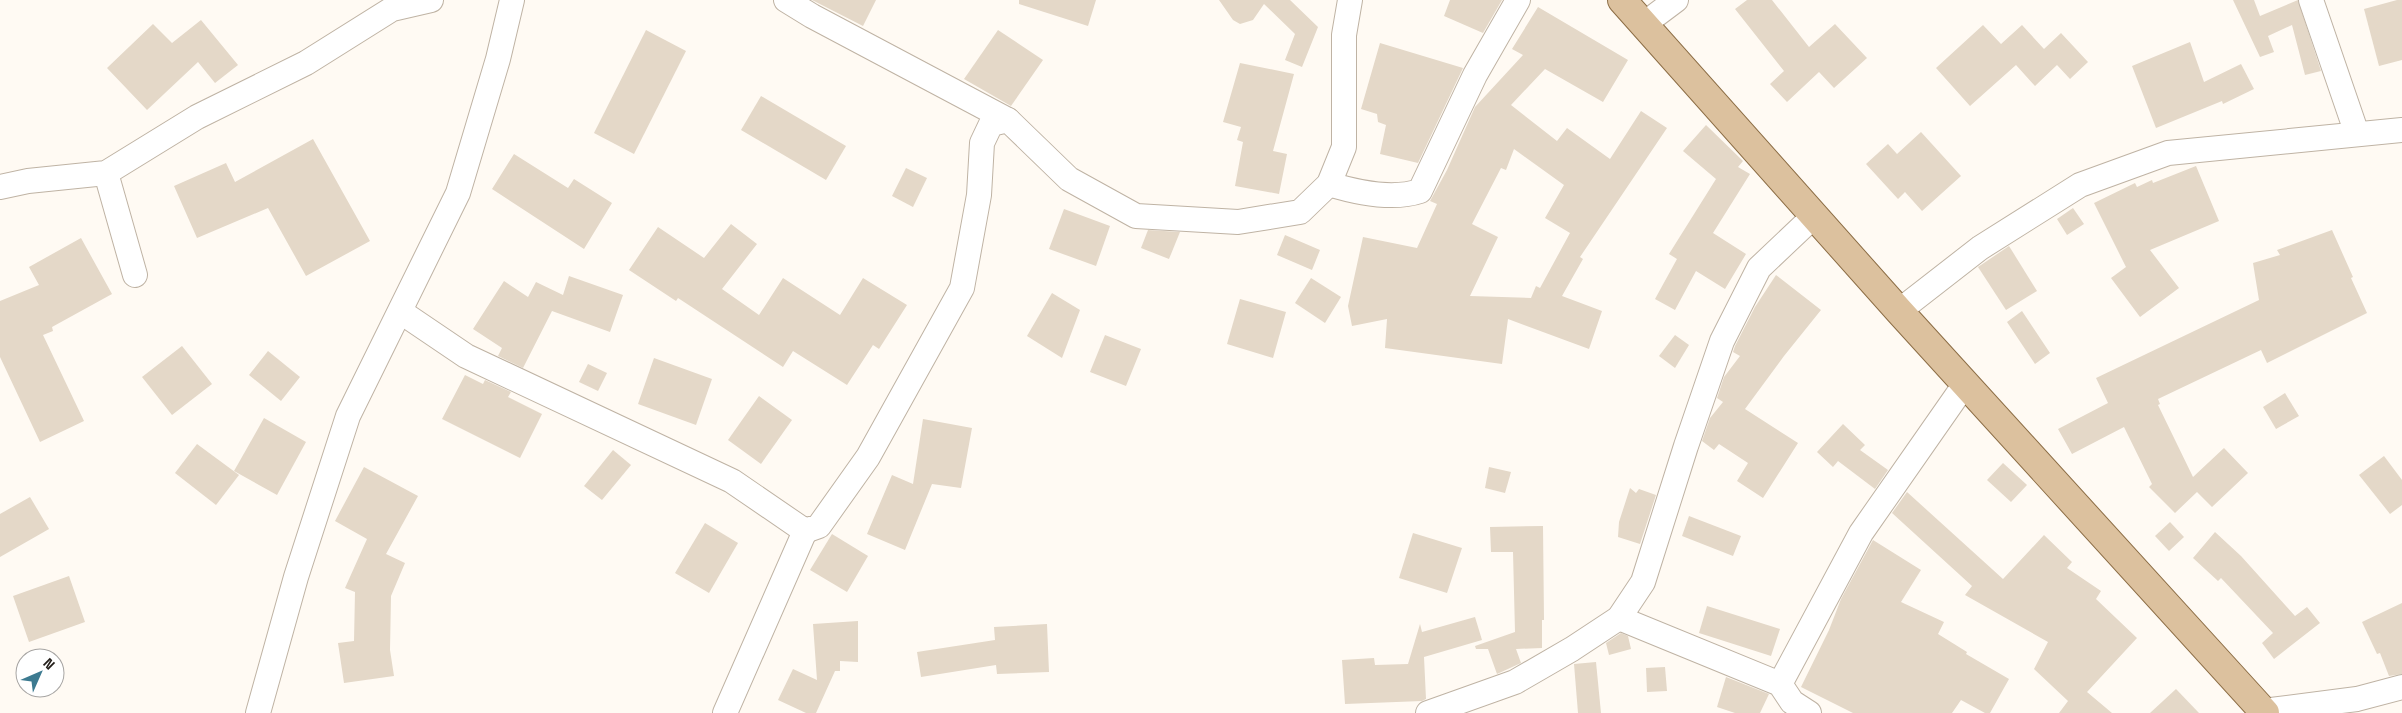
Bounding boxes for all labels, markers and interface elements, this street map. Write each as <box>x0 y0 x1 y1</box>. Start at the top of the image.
north arrow <box>15 648 65 698</box>
text: N <box>40 654 59 673</box>

